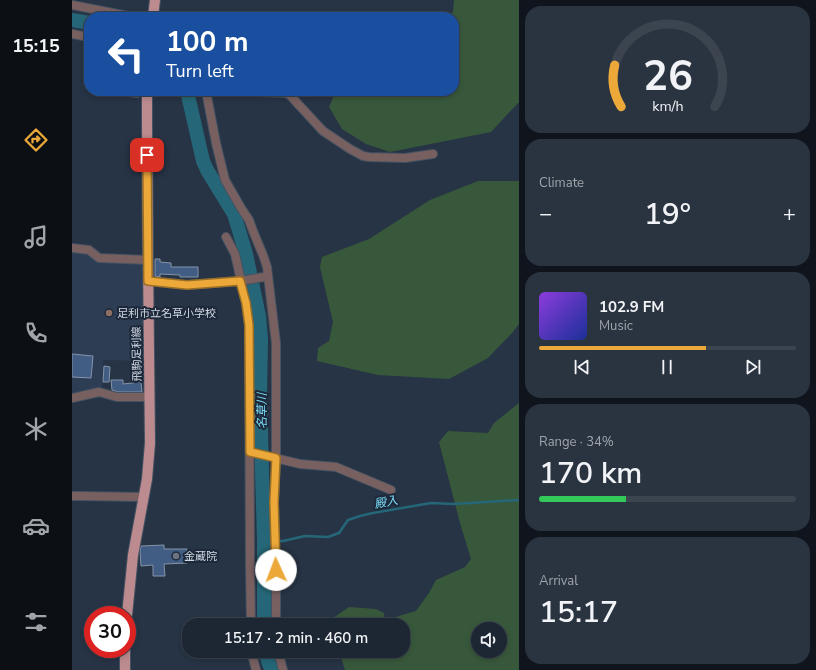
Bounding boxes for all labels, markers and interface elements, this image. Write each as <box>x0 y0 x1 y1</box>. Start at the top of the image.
text: 100 m <box>166 23 249 61</box>
icon: left <box>100 28 152 80</box>
text: 15:15 <box>12 34 60 58</box>
text: 26 <box>643 48 692 105</box>
text: Turn left <box>166 59 234 83</box>
text: km/h <box>652 97 683 116</box>
icon: directions <box>22 126 50 154</box>
pin <box>130 138 164 172</box>
icon: arrive <box>136 144 158 166</box>
text: Climate <box>539 174 584 192</box>
text: 19° <box>644 194 691 235</box>
text: − <box>539 199 552 229</box>
text: + <box>783 199 796 229</box>
icon: music <box>22 223 50 251</box>
text: 102.9 FM <box>599 297 664 317</box>
place label: 足利市立名草小学校 <box>117 306 216 321</box>
marker: 足利市立名草小学校 <box>104 308 114 318</box>
text: Music <box>599 317 633 335</box>
icon: phone <box>22 319 50 347</box>
street label: 飛駒足利線 <box>129 326 145 382</box>
icon: previous <box>571 356 593 378</box>
icon: pause <box>656 356 678 378</box>
icon: next <box>742 356 764 378</box>
water label: 名草川 <box>254 391 270 429</box>
icon: climate <box>22 415 50 443</box>
text: Range · 34% <box>539 433 614 451</box>
text: 170 km <box>539 453 642 494</box>
water label: 殿入 <box>373 492 399 512</box>
icon: car <box>22 512 50 540</box>
place label: 金蔵院 <box>184 549 217 564</box>
position arrow <box>255 549 297 591</box>
marker: 金蔵院 <box>171 551 181 561</box>
text: Arrival <box>539 572 578 590</box>
text: 15:17 <box>539 592 618 633</box>
speed limit sign: 30 <box>84 606 136 658</box>
icon: filters <box>22 608 50 636</box>
map controls <box>471 622 507 658</box>
button: sound <box>471 622 507 658</box>
text: 15:17 · 2 min · 460 m <box>224 628 368 648</box>

